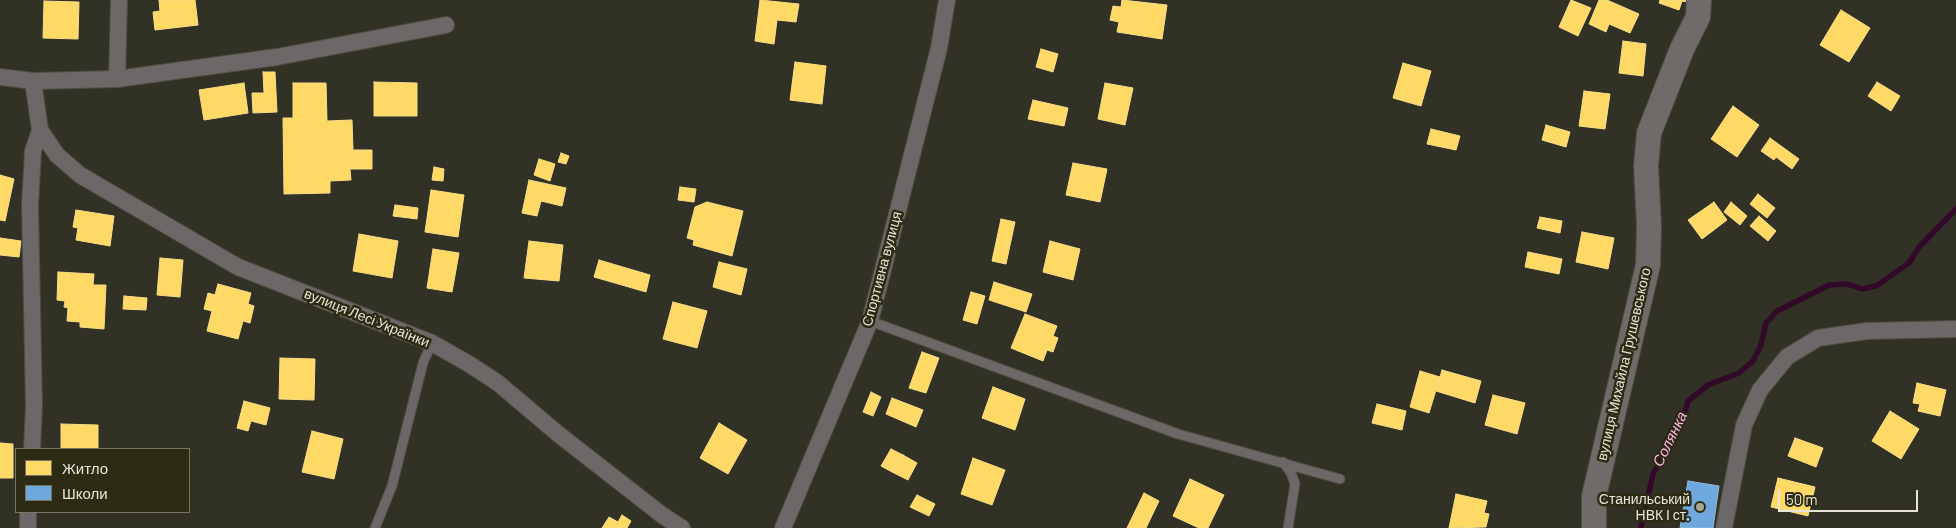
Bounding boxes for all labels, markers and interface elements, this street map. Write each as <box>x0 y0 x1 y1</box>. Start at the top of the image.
street label: Спортивна вулиця <box>859 210 905 328</box>
street label: вулиця Михайла Грушевського <box>1594 266 1654 462</box>
street label: вулиця Лесі Українки <box>302 285 432 351</box>
water label: Солянка <box>1649 409 1691 469</box>
legend <box>15 448 190 513</box>
text: Житло <box>62 459 108 477</box>
scale bar <box>1781 480 1921 512</box>
text: Школи <box>62 484 108 502</box>
text: 50 m <box>1786 490 1818 508</box>
place label: Станильський НВК І ст. <box>1599 491 1690 524</box>
marker: Станильський НВК І ст. <box>1694 501 1706 513</box>

